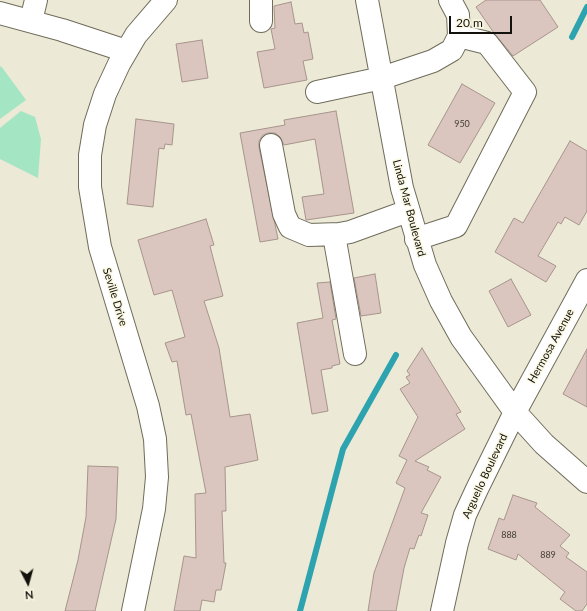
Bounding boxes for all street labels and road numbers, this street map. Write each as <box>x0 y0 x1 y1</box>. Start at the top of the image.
street label: Linda Mar Boulevard <box>390 158 428 258</box>
street label: Seville Drive <box>100 266 130 328</box>
street label: Hermosa Avenue <box>525 307 577 385</box>
street label: Arguello Boulevard <box>460 432 510 520</box>

